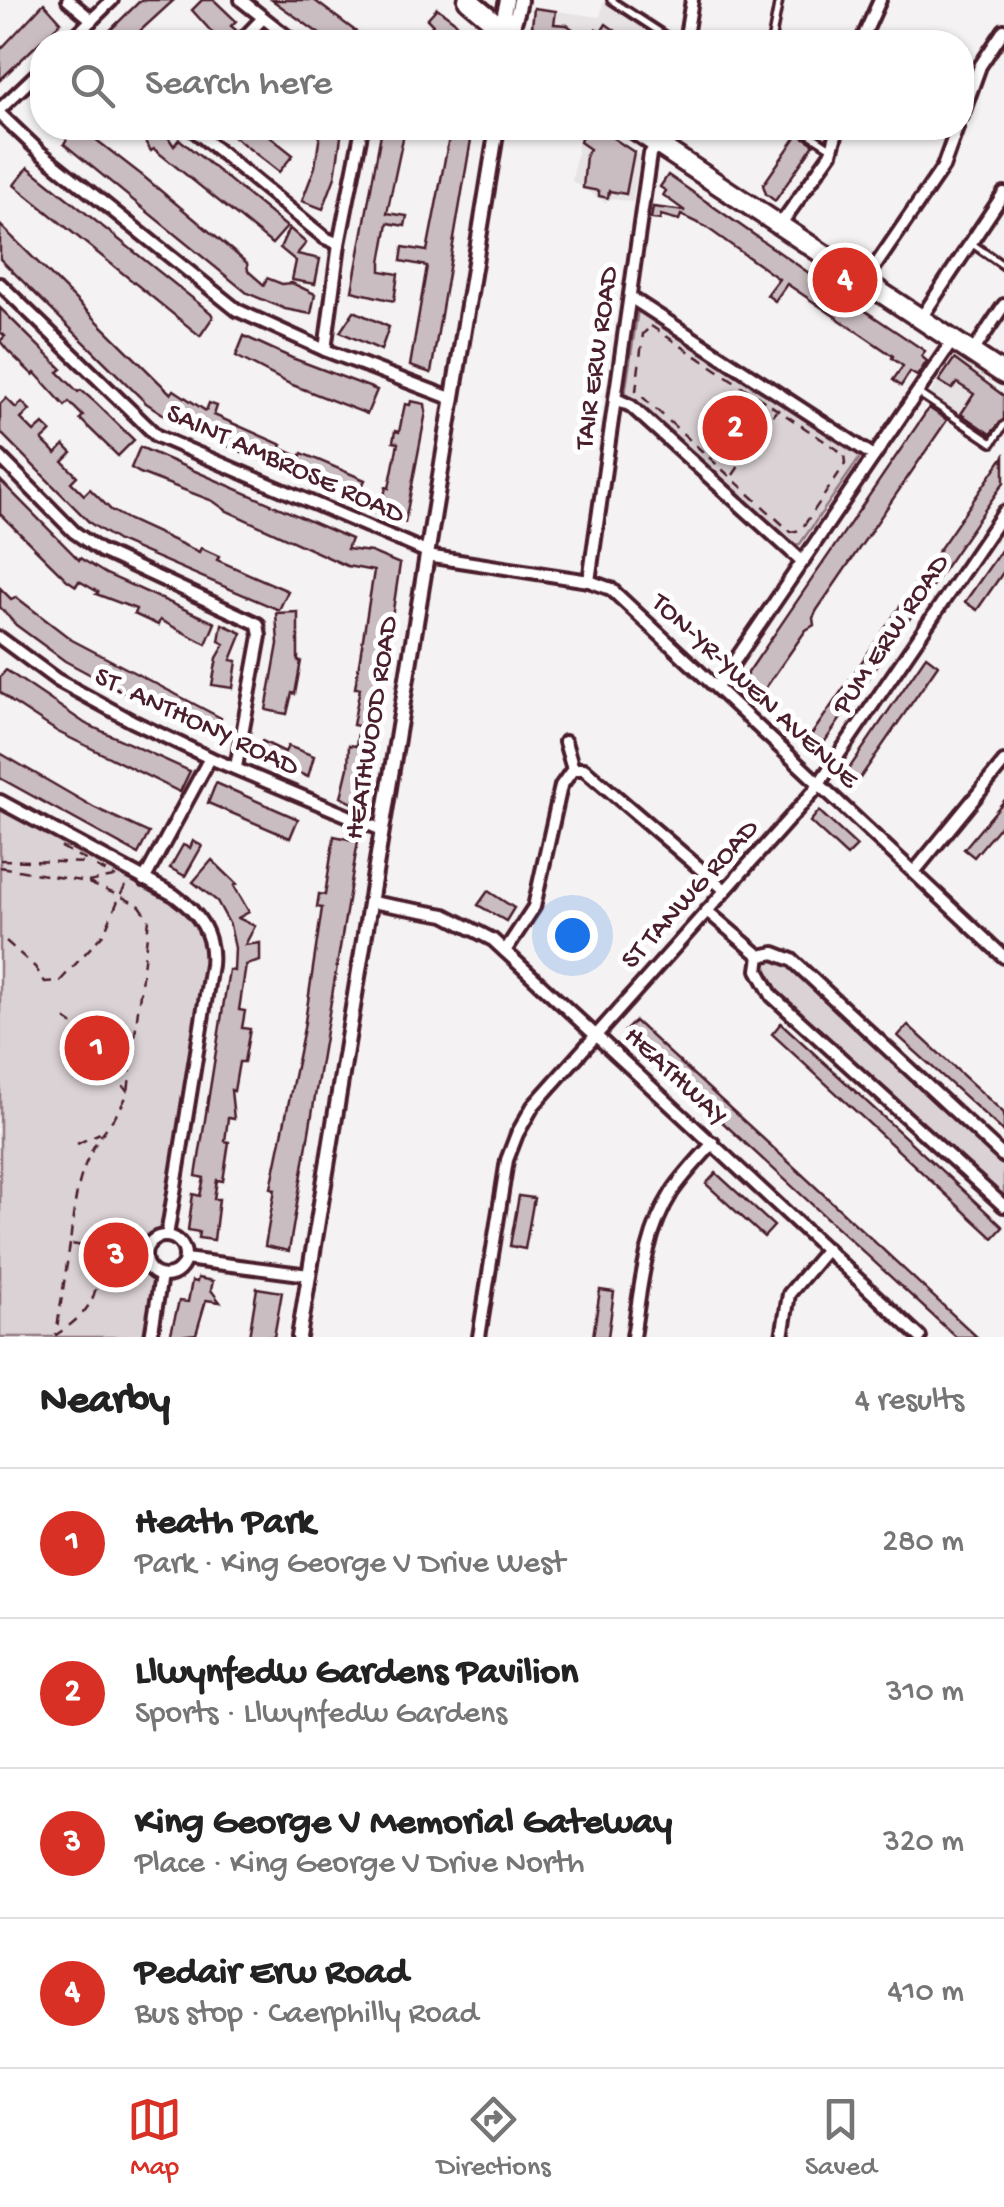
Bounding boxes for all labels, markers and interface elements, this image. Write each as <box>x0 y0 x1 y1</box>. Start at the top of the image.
search box <box>30 30 974 140</box>
icon: search <box>65 58 120 113</box>
text: Search here <box>145 63 332 107</box>
pin: 4 <box>812 242 878 318</box>
street label: TAIR ERW ROAD <box>569 264 627 453</box>
pin: 2 <box>702 390 768 466</box>
street label: SAINT AMBROSE ROAD <box>161 398 410 533</box>
street label: PUM ERW ROAD <box>826 548 958 722</box>
street label: TON-YR-YWEN AVENUE <box>642 586 866 798</box>
street label: HEATHWOOD ROAD <box>339 613 407 842</box>
street label: ST. ANTHONY ROAD <box>89 661 304 785</box>
street label: ST TANWG ROAD <box>615 813 767 977</box>
your location <box>547 910 598 961</box>
pin: 1 <box>64 1010 130 1086</box>
street label: HEATHWAY <box>616 1021 734 1133</box>
pin: 3 <box>84 1218 148 1292</box>
text: Nearby <box>40 1378 170 1427</box>
text: 4 results <box>855 1383 964 1421</box>
text: Heath Park <box>135 1502 315 1546</box>
text: 1 <box>66 1524 79 1562</box>
text: 280 m <box>882 1524 964 1562</box>
text: Park · King George V Drive West <box>135 1546 565 1584</box>
text: Llwynfedw Gardens Pavilion <box>135 1652 578 1696</box>
text: 2 <box>65 1674 80 1712</box>
text: 310 m <box>886 1674 964 1712</box>
text: Sports · Llwynfedw Gardens <box>135 1696 507 1734</box>
text: King George V Memorial Gateway <box>135 1802 672 1846</box>
text: 3 <box>64 1824 81 1862</box>
text: 320 m <box>883 1824 964 1862</box>
text: Place · King George V Drive North <box>135 1846 584 1884</box>
text: Pedair Erw Road <box>135 1952 408 1996</box>
text: 4 <box>65 1974 80 2012</box>
text: 410 m <box>887 1974 964 2012</box>
text: Bus stop · Caerphilly Road <box>135 1996 478 2034</box>
tab: Map <box>127 2092 182 2185</box>
tab: Directions <box>437 2092 551 2185</box>
tab: Saved <box>805 2092 877 2185</box>

